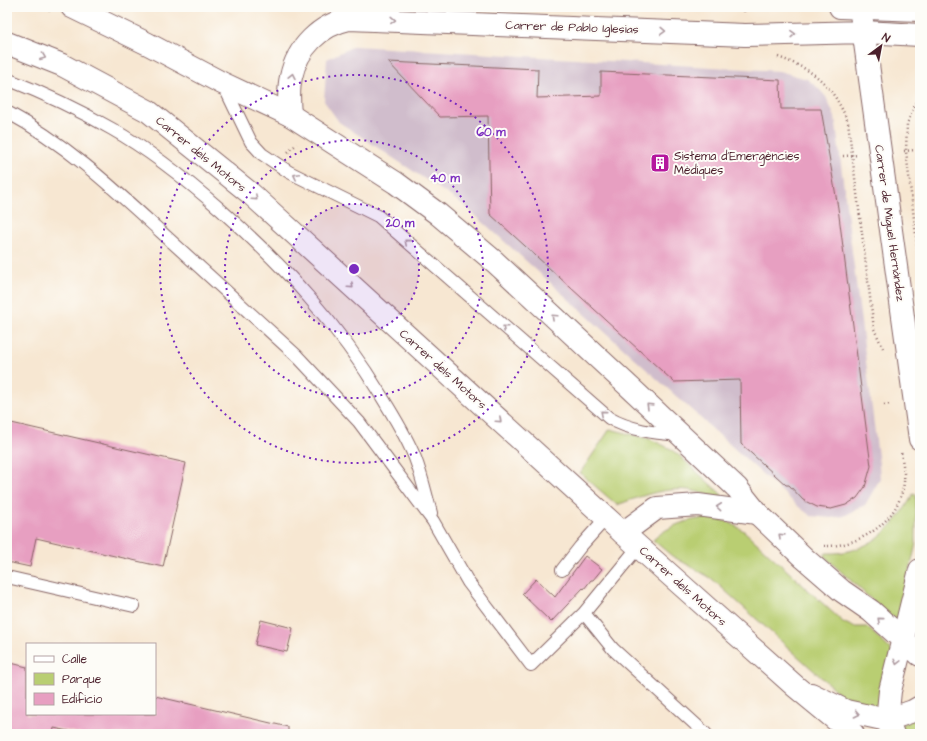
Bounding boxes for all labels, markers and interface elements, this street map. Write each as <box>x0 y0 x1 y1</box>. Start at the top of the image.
one-way arrow <box>390 15 396 24</box>
street label: Carrer de Pablo Iglesias <box>505 17 639 39</box>
north arrow <box>861 26 901 66</box>
one-way arrow <box>660 27 666 36</box>
one-way arrow <box>790 29 796 38</box>
text: N <box>879 30 893 46</box>
one-way arrow <box>40 53 47 61</box>
one-way arrow <box>287 73 295 79</box>
street label: Carrer dels Motors <box>152 113 250 196</box>
text: 60 m <box>476 124 506 141</box>
street label: Carrer de Miguel Hernández <box>869 144 909 302</box>
place label: Sistema d'Emergències Mèdiques <box>674 148 799 179</box>
building icon: Sistema d'Emergències Mèdiques <box>649 152 671 174</box>
text: 40 m <box>430 170 461 187</box>
one-way arrow <box>293 173 300 181</box>
one-way arrow <box>251 193 258 200</box>
text: 20 m <box>385 215 415 232</box>
one-way arrow <box>404 239 412 247</box>
centre of rings <box>347 262 361 276</box>
one-way arrow <box>347 281 354 288</box>
one-way arrow <box>551 314 559 322</box>
one-way arrow <box>502 325 510 332</box>
street label: Carrer dels Motors <box>395 326 490 413</box>
one-way arrow <box>646 403 654 411</box>
one-way arrow <box>600 410 608 418</box>
one-way arrow <box>494 416 502 423</box>
one-way arrow <box>716 503 722 512</box>
one-way arrow <box>778 533 786 541</box>
street label: Carrer dels Motors <box>635 543 730 630</box>
one-way arrow <box>878 617 885 624</box>
legend <box>26 643 156 715</box>
text: Calle <box>62 651 87 668</box>
one-way arrow <box>893 659 901 665</box>
text: Parque <box>62 671 102 688</box>
text: Edificio <box>62 691 102 708</box>
one-way arrow <box>853 709 860 717</box>

